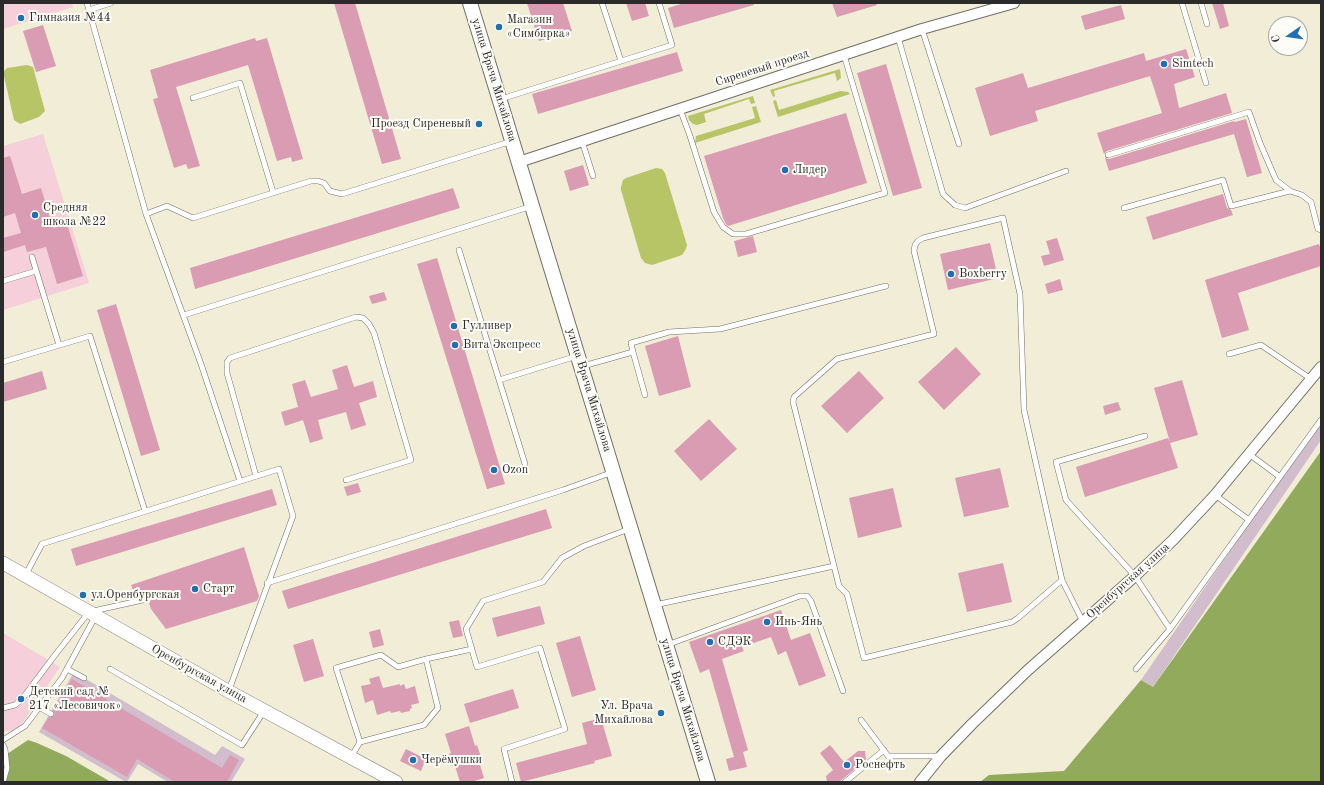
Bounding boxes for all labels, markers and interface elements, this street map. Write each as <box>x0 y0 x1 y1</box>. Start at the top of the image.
place label: Гимназия №44 <box>29 11 111 25</box>
marker: Гимназия №44 <box>16 13 26 23</box>
place label: Магазин «Симбирка» <box>507 13 571 41</box>
street label: улица Врача Михайлова <box>468 16 520 144</box>
north arrow <box>1268 16 1308 56</box>
marker: Магазин «Симбирка» <box>494 22 504 32</box>
text: С <box>1271 34 1283 43</box>
street label: Сиреневый проезд <box>714 46 810 90</box>
place label: Simtech <box>1172 57 1214 71</box>
marker: Simtech <box>1159 59 1169 69</box>
place label: Проезд Сиреневый <box>371 117 471 131</box>
marker: Проезд Сиреневый <box>474 119 484 129</box>
place label: Лидер <box>793 163 826 177</box>
marker: Лидер <box>780 165 790 175</box>
place label: Средняя школа №22 <box>43 201 106 229</box>
marker: Средняя школа №22 <box>30 210 40 220</box>
place label: Boxberry <box>959 267 1007 281</box>
marker: Boxberry <box>946 269 956 279</box>
place label: Гулливер <box>462 319 512 333</box>
marker: Гулливер <box>449 321 459 331</box>
street label: улица Врача Михайлова <box>563 326 615 454</box>
place label: Вита Экспресс <box>463 338 540 352</box>
marker: Вита Экспресс <box>450 340 460 350</box>
place label: Ozon <box>502 463 528 477</box>
marker: Ozon <box>489 465 499 475</box>
street label: Оренбургская улица <box>1083 540 1173 622</box>
place label: Старт <box>203 582 235 596</box>
marker: Старт <box>190 584 200 594</box>
place label: ул.Оренбургская <box>91 588 179 602</box>
marker: ул.Оренбургская <box>78 590 88 600</box>
place label: Инь-Янь <box>775 615 822 629</box>
marker: Инь-Янь <box>762 617 772 627</box>
place label: СДЭК <box>718 635 751 649</box>
street label: улица Врача Михайлова <box>657 636 709 764</box>
marker: СДЭК <box>705 637 715 647</box>
street label: Оренбургская улица <box>149 642 249 706</box>
place label: Детский сад № 217 «Лесовичок» <box>29 685 121 713</box>
marker: Детский сад № 217 «Лесовичок» <box>16 694 26 704</box>
place label: Ул. Врача Михайлова <box>594 699 653 727</box>
marker: Ул. Врача Михайлова <box>656 708 666 718</box>
place label: Черёмушки <box>421 753 482 767</box>
marker: Черёмушки <box>408 755 418 765</box>
place label: Роснефть <box>855 758 905 772</box>
marker: Роснефть <box>842 760 852 770</box>

